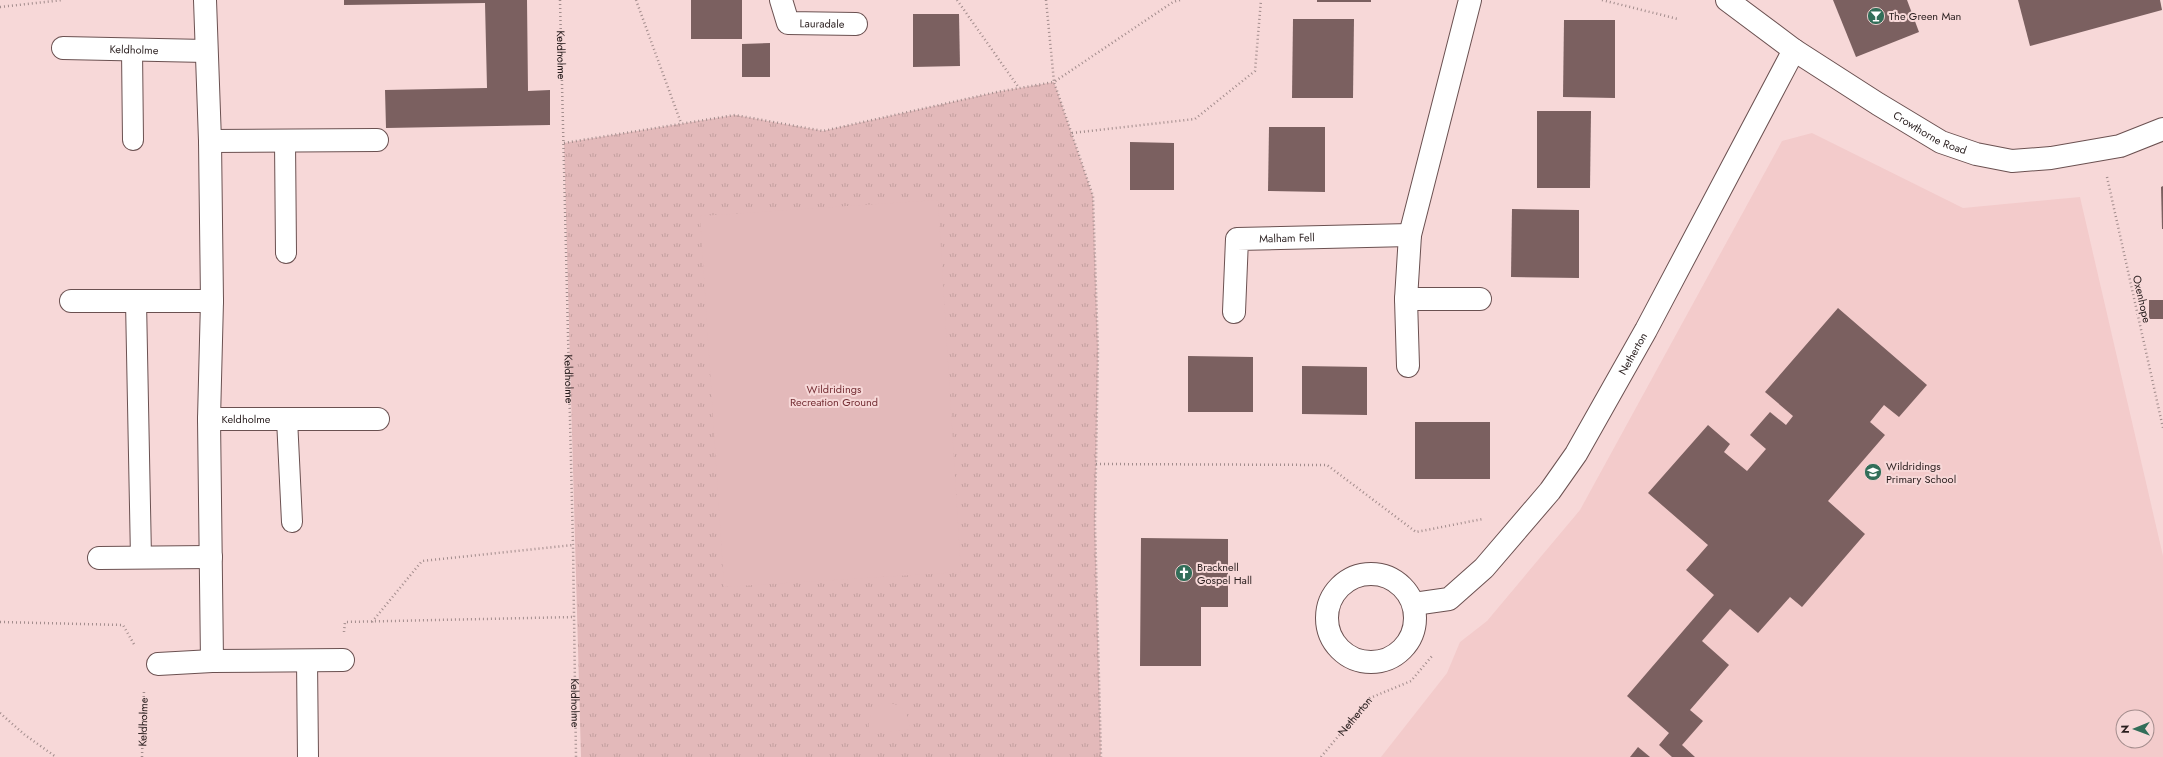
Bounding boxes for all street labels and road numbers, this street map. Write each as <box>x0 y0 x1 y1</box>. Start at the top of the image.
street label: Lauradale <box>799 15 845 32</box>
street label: Keldholme <box>553 30 570 80</box>
street label: Keldholme <box>109 41 159 58</box>
street label: Crowthorne Road <box>1890 107 1969 158</box>
street label: Malham Fell <box>1259 229 1315 246</box>
street label: Oxenhope <box>2129 274 2155 325</box>
street label: Netherton <box>1614 329 1651 378</box>
street label: Keldholme <box>560 354 578 404</box>
street label: Keldholme <box>222 411 271 427</box>
street label: Keldholme <box>567 678 584 728</box>
street label: Netherton <box>1334 693 1376 739</box>
street label: Keldholme <box>134 697 152 747</box>

